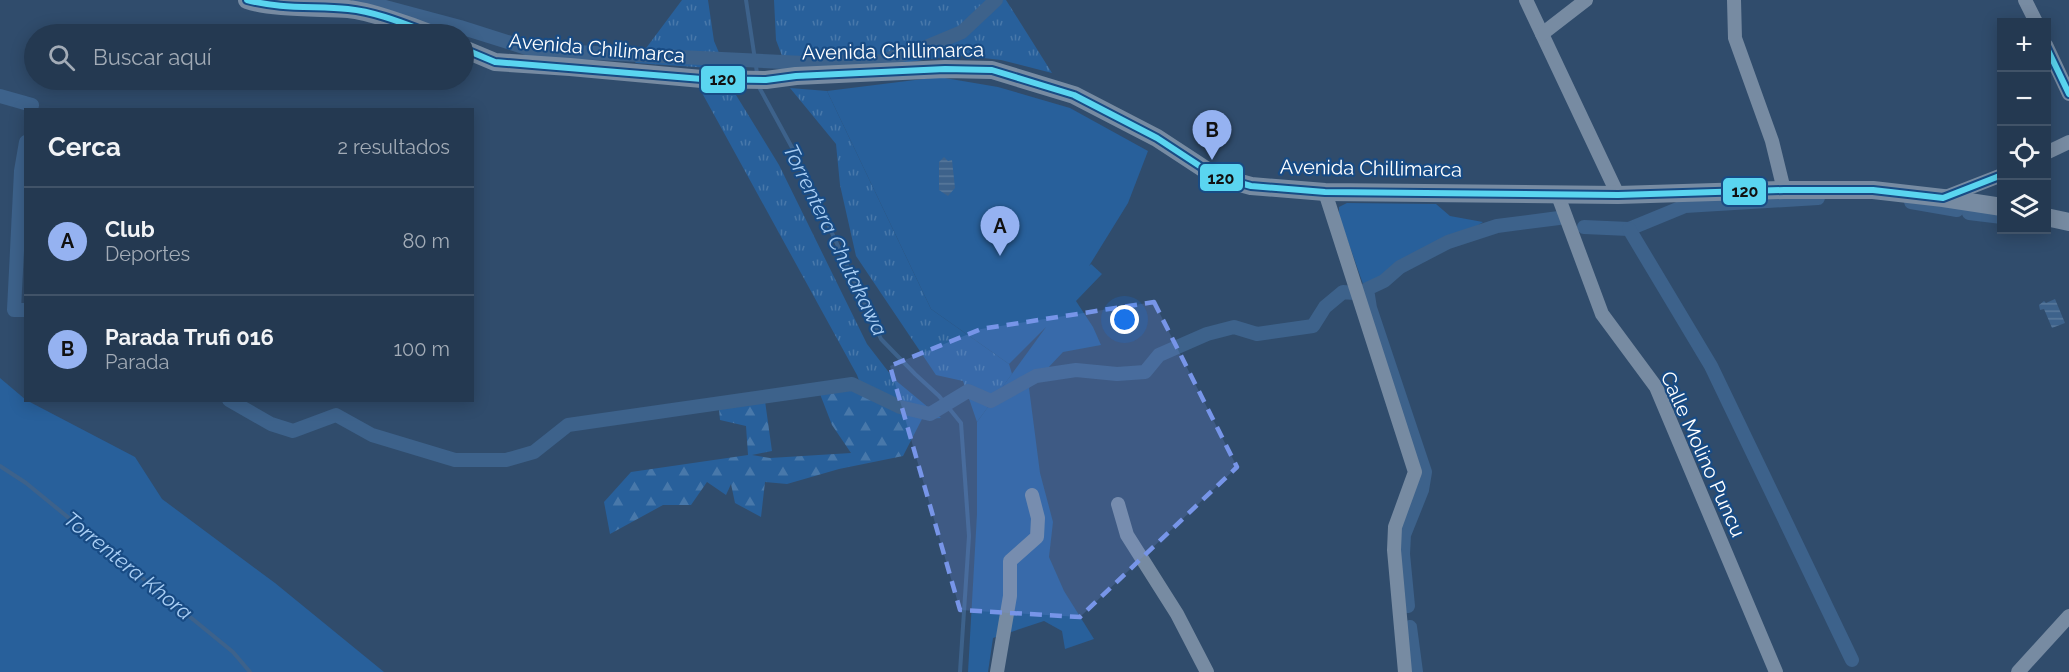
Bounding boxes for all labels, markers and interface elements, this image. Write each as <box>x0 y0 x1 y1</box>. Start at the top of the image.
map controls <box>1997 18 2051 234</box>
button: + <box>1997 18 2051 72</box>
search box <box>24 24 474 90</box>
street label: Avenida Chilimarca <box>508 28 686 68</box>
street label: Avenida Chillimarca <box>802 37 984 65</box>
icon: search <box>45 41 78 74</box>
text: Buscar aquí <box>93 44 212 70</box>
line badge: 120 <box>700 65 746 94</box>
text: 120 <box>710 70 737 89</box>
button: − <box>1997 72 2051 126</box>
pin: B <box>1192 110 1232 160</box>
button: locate <box>1997 126 2051 180</box>
text: Cerca <box>48 132 121 162</box>
text: 2 resultados <box>337 135 450 159</box>
water label: Torrentera Chutakawa <box>778 140 893 340</box>
street label: Avenida Chillimarca <box>1280 154 1462 182</box>
line badge: 120 <box>1199 163 1244 192</box>
text: 120 <box>1208 169 1235 188</box>
line badge: 120 <box>1722 177 1767 206</box>
button: layers <box>1997 180 2051 234</box>
text: 120 <box>1732 182 1759 201</box>
pin: A <box>980 206 1020 256</box>
text: Club <box>105 216 155 242</box>
text: A <box>61 229 74 253</box>
text: 80 m <box>402 229 450 253</box>
text: Deportes <box>105 242 190 266</box>
your location <box>1110 305 1139 334</box>
text: Parada Trufi 016 <box>105 324 274 350</box>
text: B <box>61 337 74 361</box>
text: 100 m <box>393 337 450 361</box>
text: Parada <box>105 350 169 374</box>
street label: Calle Molino Puncu <box>1656 367 1750 541</box>
water label: Torrentera Khora <box>59 506 197 625</box>

